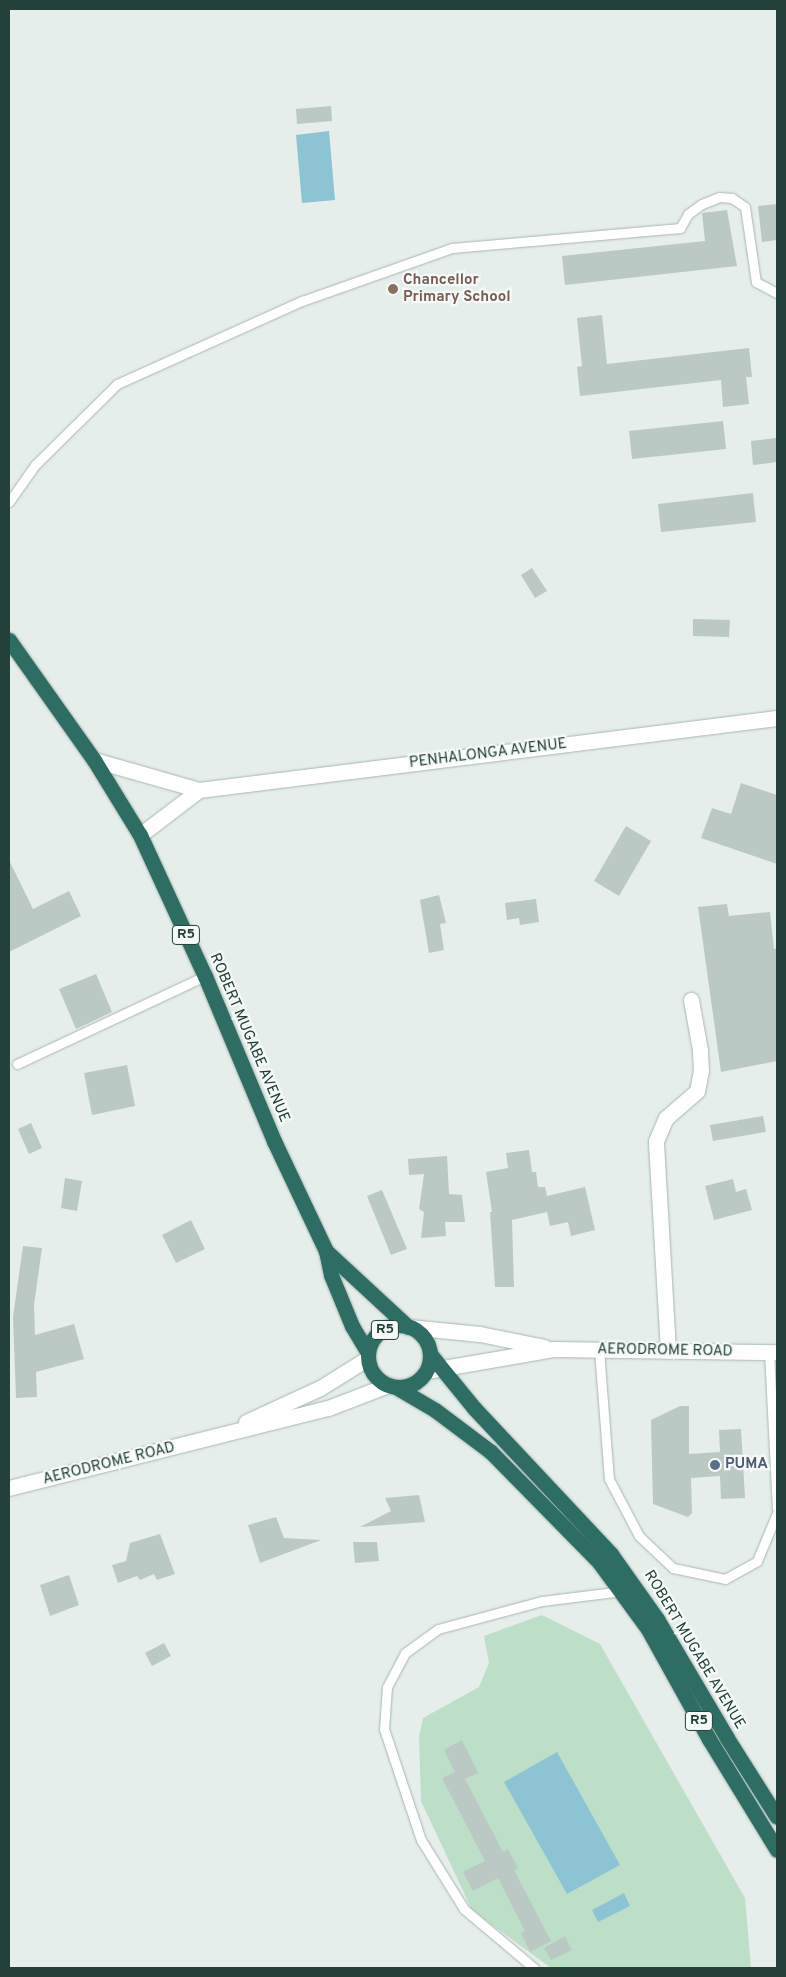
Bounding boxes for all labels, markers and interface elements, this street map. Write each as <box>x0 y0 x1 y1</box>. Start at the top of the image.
place label: Chancellor Primary School <box>403 271 511 306</box>
marker: Chancellor Primary School <box>387 283 399 295</box>
street label: PENHALONGA AVENUE <box>408 735 568 773</box>
road number: R5 <box>171 924 201 946</box>
street label: ROBERT MUGABE AVENUE <box>205 950 293 1126</box>
road number: R5 <box>370 1318 400 1342</box>
street label: AERODROME ROAD <box>597 1341 733 1361</box>
street label: AERODROME ROAD <box>41 1439 177 1489</box>
place label: PUMA <box>725 1456 768 1474</box>
marker: PUMA <box>709 1459 721 1471</box>
street label: ROBERT MUGABE AVENUE <box>639 1567 749 1733</box>
road number: R5 <box>684 1710 714 1732</box>

